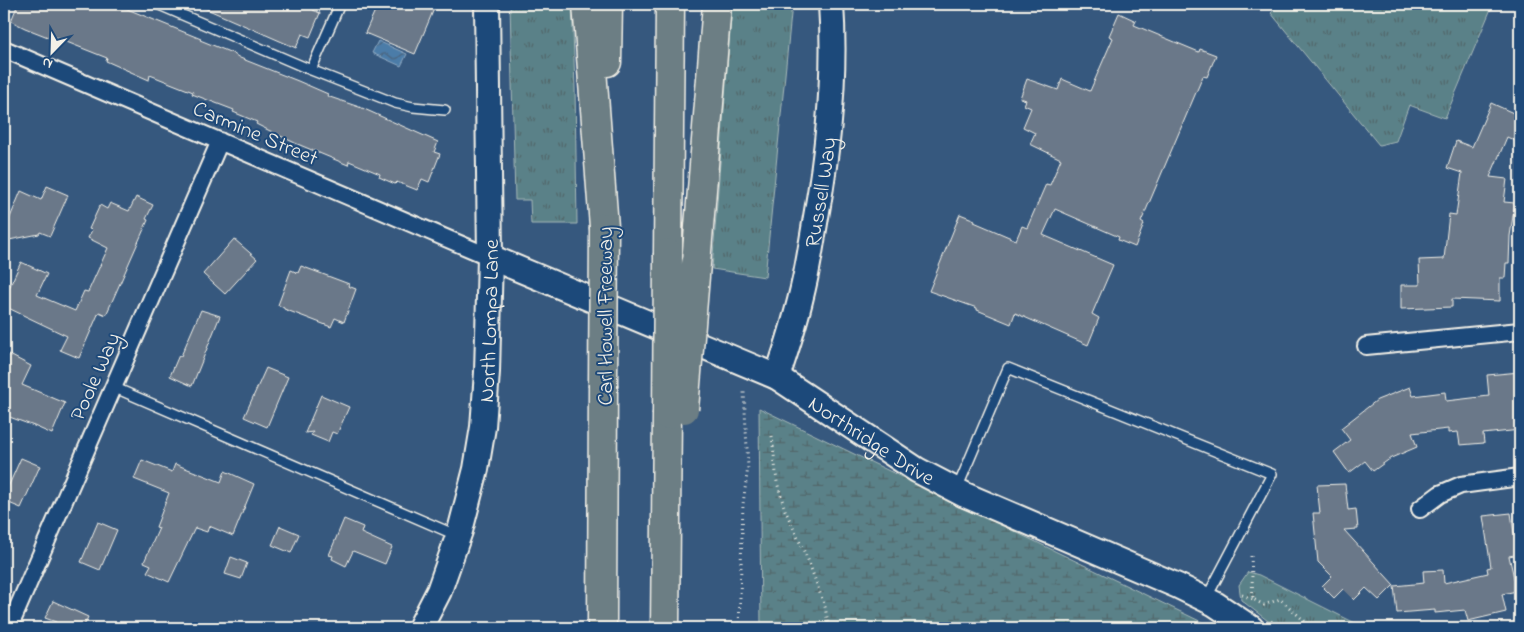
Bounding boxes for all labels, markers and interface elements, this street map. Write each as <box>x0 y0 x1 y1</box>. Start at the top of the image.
north arrow <box>28 28 78 78</box>
text: N <box>39 51 56 74</box>
street label: Carmine Street <box>187 94 323 176</box>
street label: Russell Way <box>798 136 848 250</box>
street label: Carl Howell Freeway <box>591 227 624 405</box>
street label: North Lompa Lane <box>472 239 509 404</box>
street label: Poole Way <box>63 328 131 427</box>
street label: Northridge Drive <box>801 389 940 495</box>

